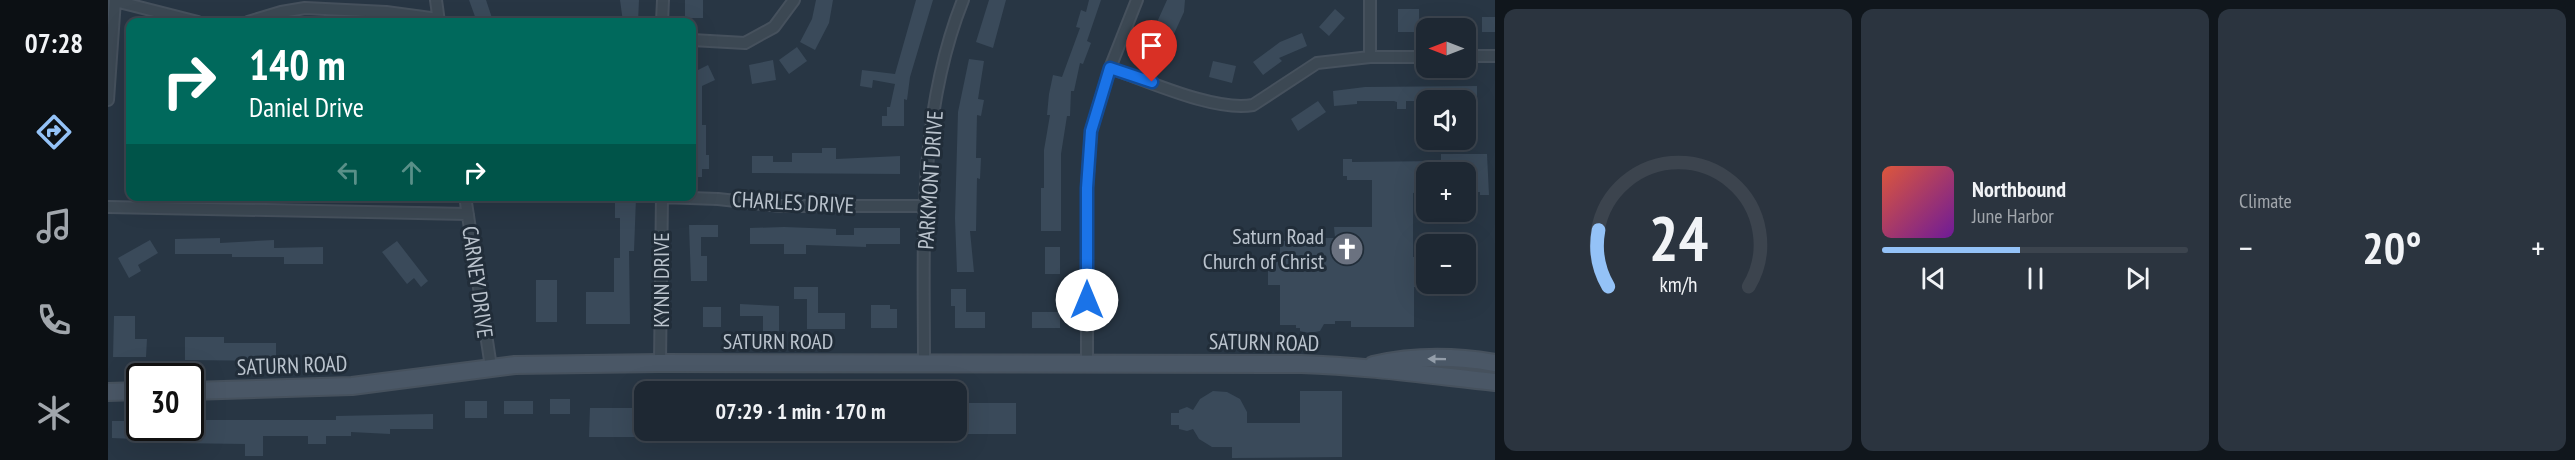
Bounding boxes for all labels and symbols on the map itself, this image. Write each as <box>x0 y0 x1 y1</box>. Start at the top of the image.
north arrow <box>1416 18 1476 78</box>
pin <box>1126 20 1177 82</box>
street label: PARKMONT DRIVE <box>911 110 949 250</box>
street label: CHARLES DRIVE <box>731 185 855 219</box>
place label: Saturn Road Church of Christ <box>1203 222 1324 275</box>
street label: CARNEY DRIVE <box>456 224 500 340</box>
church icon: Saturn Road Church of Christ <box>1329 231 1365 267</box>
street label: KYNN DRIVE <box>647 232 675 328</box>
position arrow <box>1055 268 1119 332</box>
street label: SATURN ROAD <box>723 327 833 355</box>
street label: SATURN ROAD <box>1209 327 1319 357</box>
street label: SATURN ROAD <box>236 349 348 381</box>
one-way arrow <box>1427 354 1446 364</box>
speed limit sign: 30 <box>126 363 204 441</box>

